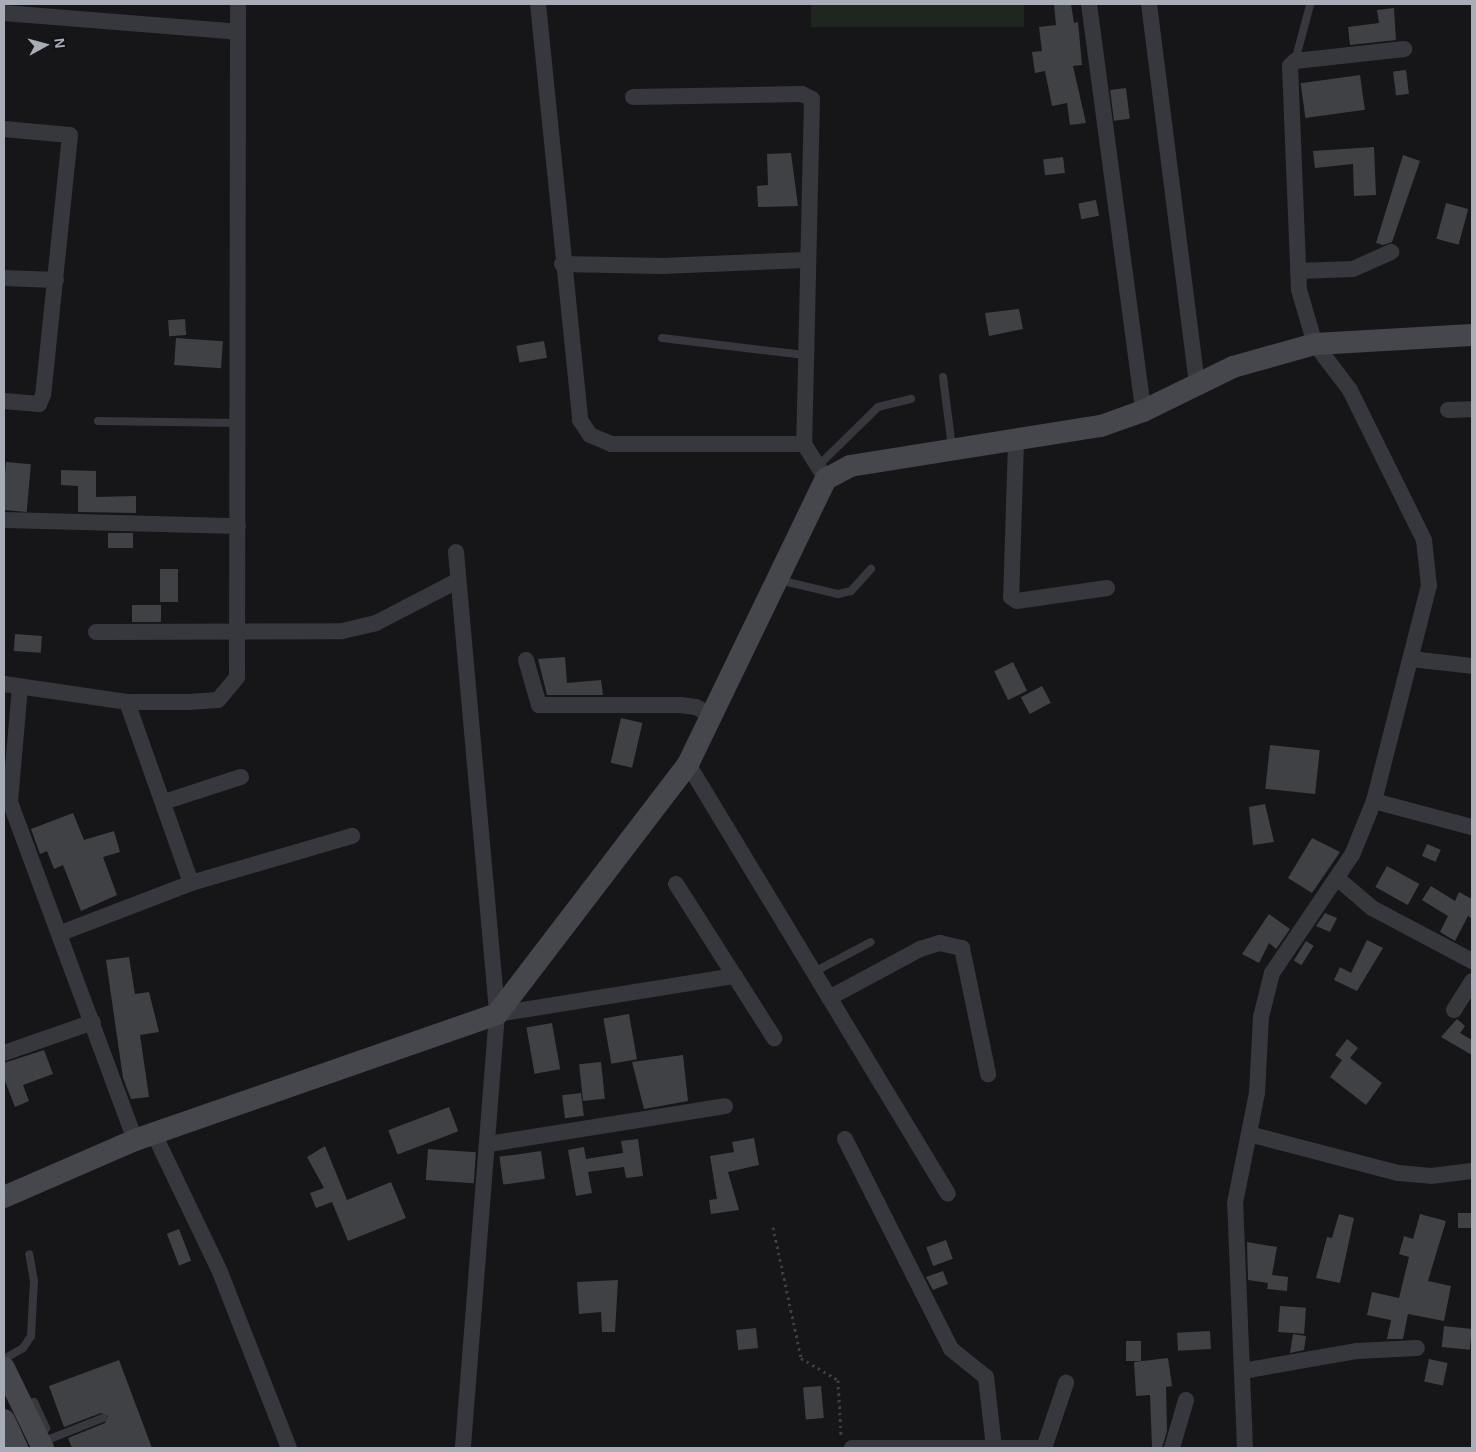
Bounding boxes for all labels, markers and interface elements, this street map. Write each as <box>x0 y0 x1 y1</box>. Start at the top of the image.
north arrow <box>20 20 70 70</box>
text: N <box>51 37 68 49</box>

